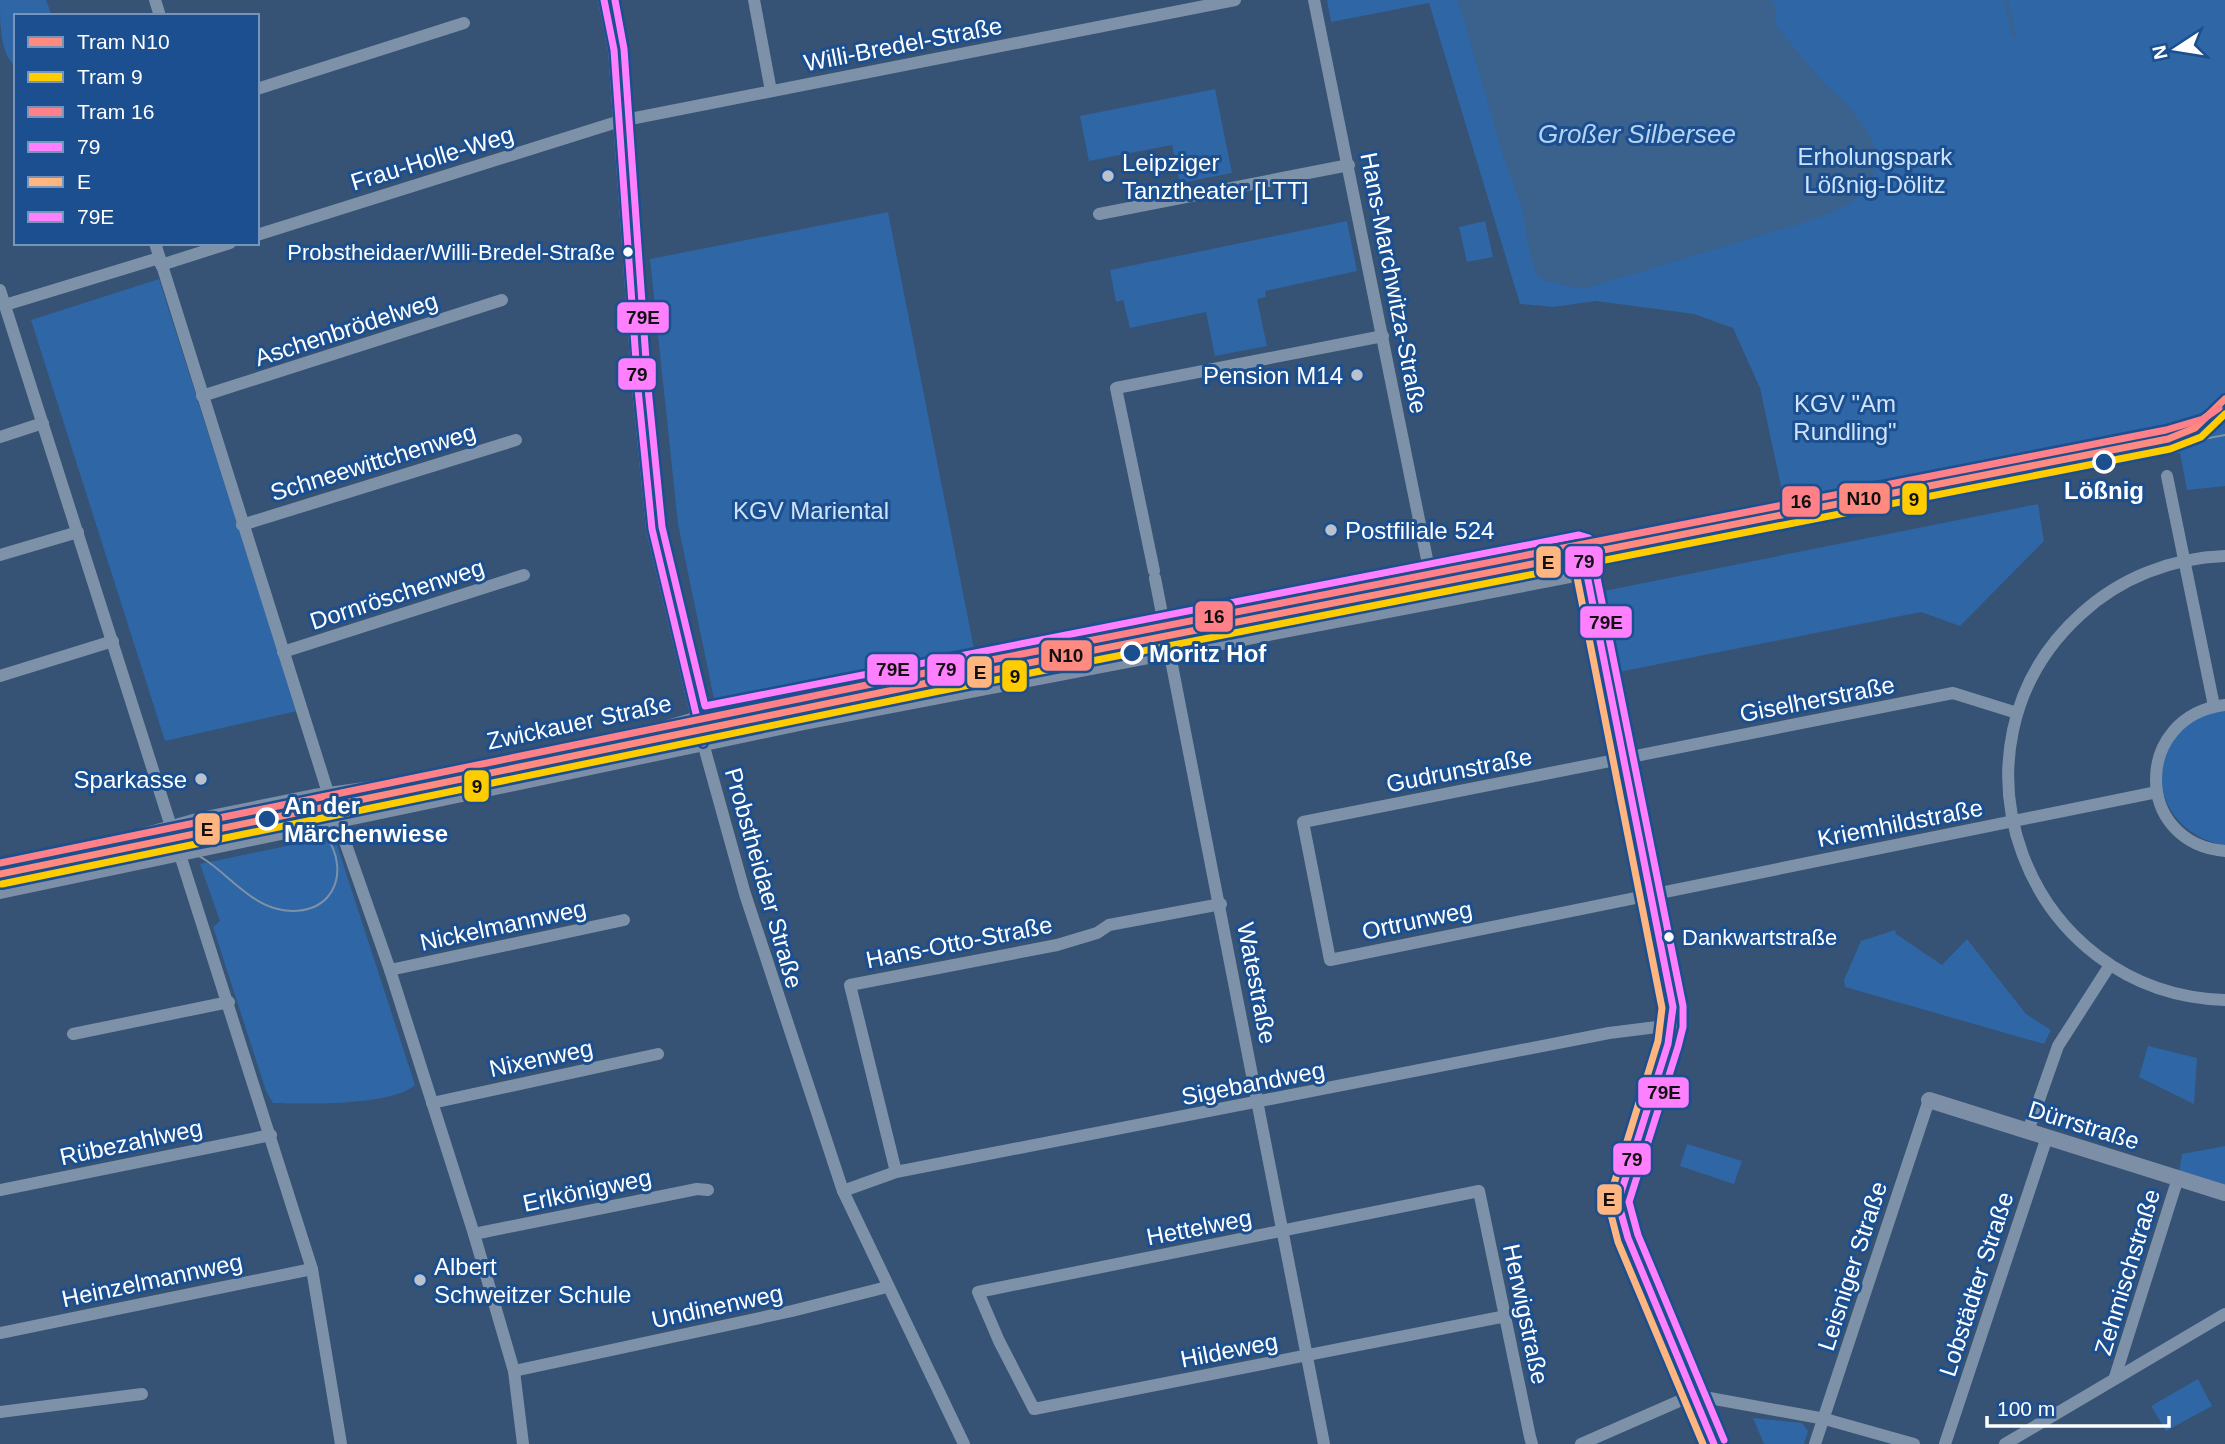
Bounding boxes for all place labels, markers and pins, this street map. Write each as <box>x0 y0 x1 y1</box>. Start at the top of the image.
place label: Leipziger Tanztheater [LTT] <box>1122 149 1308 204</box>
marker: Leipziger Tanztheater [LTT] <box>1100 168 1116 184</box>
place label: Probstheidaer/Willi-Bredel-Straße <box>287 240 615 265</box>
marker: Probstheidaer/Willi-Bredel-Straße <box>621 245 635 259</box>
place label: Pension M14 <box>1203 362 1343 389</box>
marker: Pension M14 <box>1349 367 1365 383</box>
marker: Lößnig <box>2093 451 2115 473</box>
place label: Lößnig <box>2064 477 2144 504</box>
place label: Postfiliale 524 <box>1345 517 1494 544</box>
marker: Postfiliale 524 <box>1323 522 1339 538</box>
place label: Moritz Hof <box>1149 640 1267 667</box>
marker: Moritz Hof <box>1121 642 1143 664</box>
place label: Sparkasse <box>74 766 187 793</box>
marker: Sparkasse <box>193 771 209 787</box>
place label: An der Märchenwiese <box>284 792 448 847</box>
marker: An der Märchenwiese <box>256 808 278 830</box>
place label: Dankwartstraße <box>1682 925 1837 950</box>
marker: Dankwartstraße <box>1662 930 1676 944</box>
place label: Albert Schweitzer Schule <box>434 1253 631 1308</box>
marker: Albert Schweitzer Schule <box>412 1272 428 1288</box>

